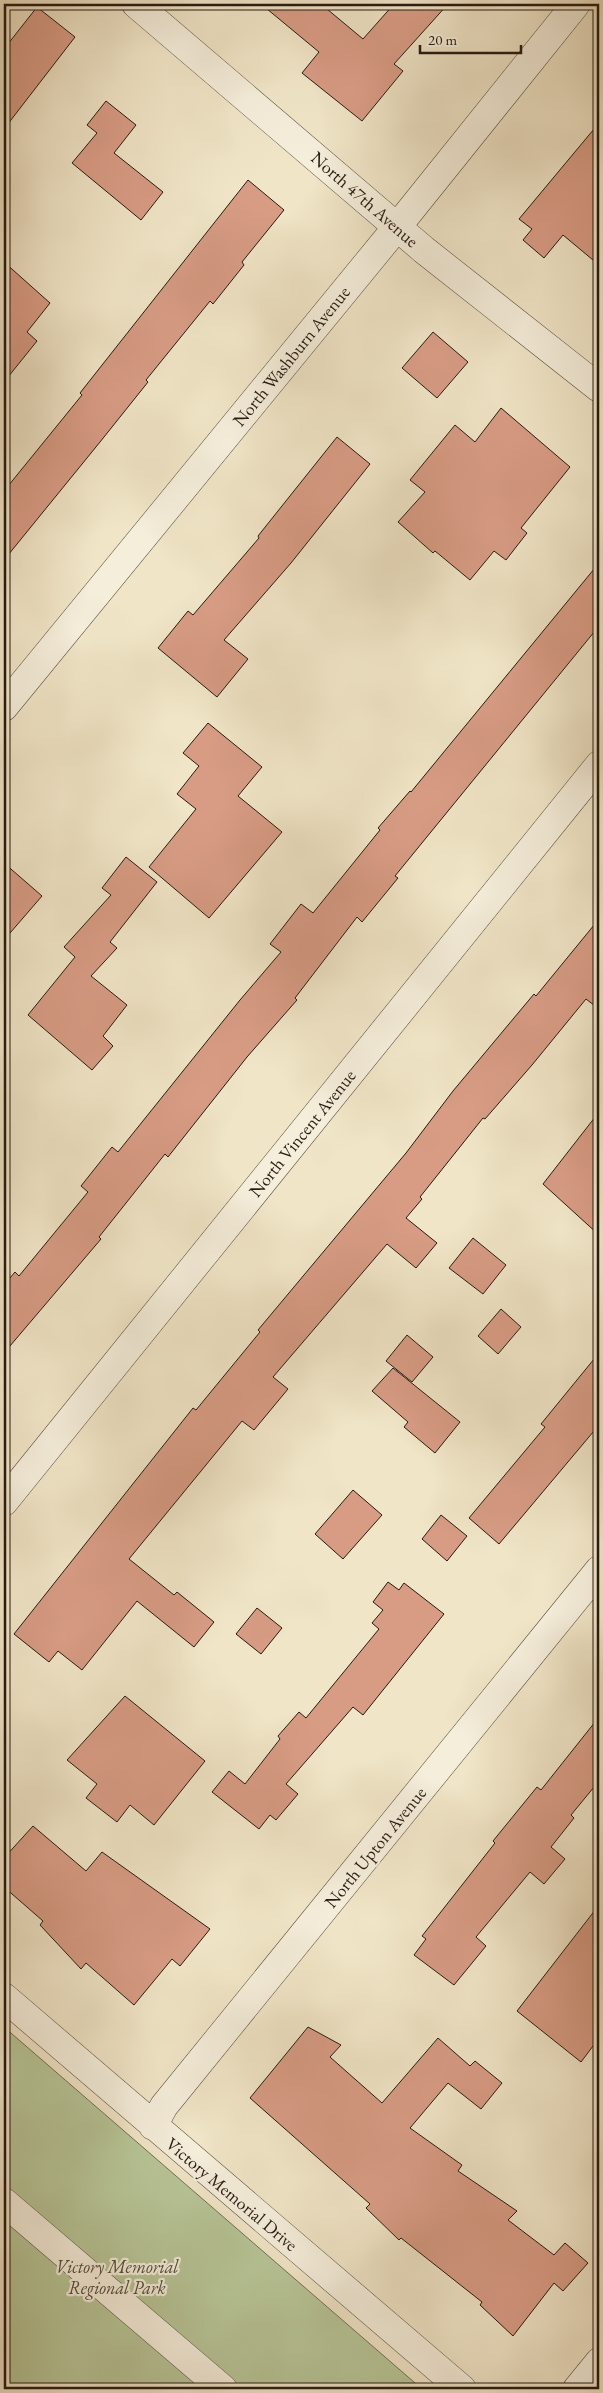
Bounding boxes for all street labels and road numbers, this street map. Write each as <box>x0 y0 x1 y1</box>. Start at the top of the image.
street label: North 47th Avenue <box>306 146 424 252</box>
street label: North Washburn Avenue <box>227 281 355 431</box>
street label: North Vincent Avenue <box>243 1064 361 1202</box>
street label: North Upton Avenue <box>319 1782 431 1912</box>
street label: Victory Memorial Drive <box>161 2132 303 2256</box>

